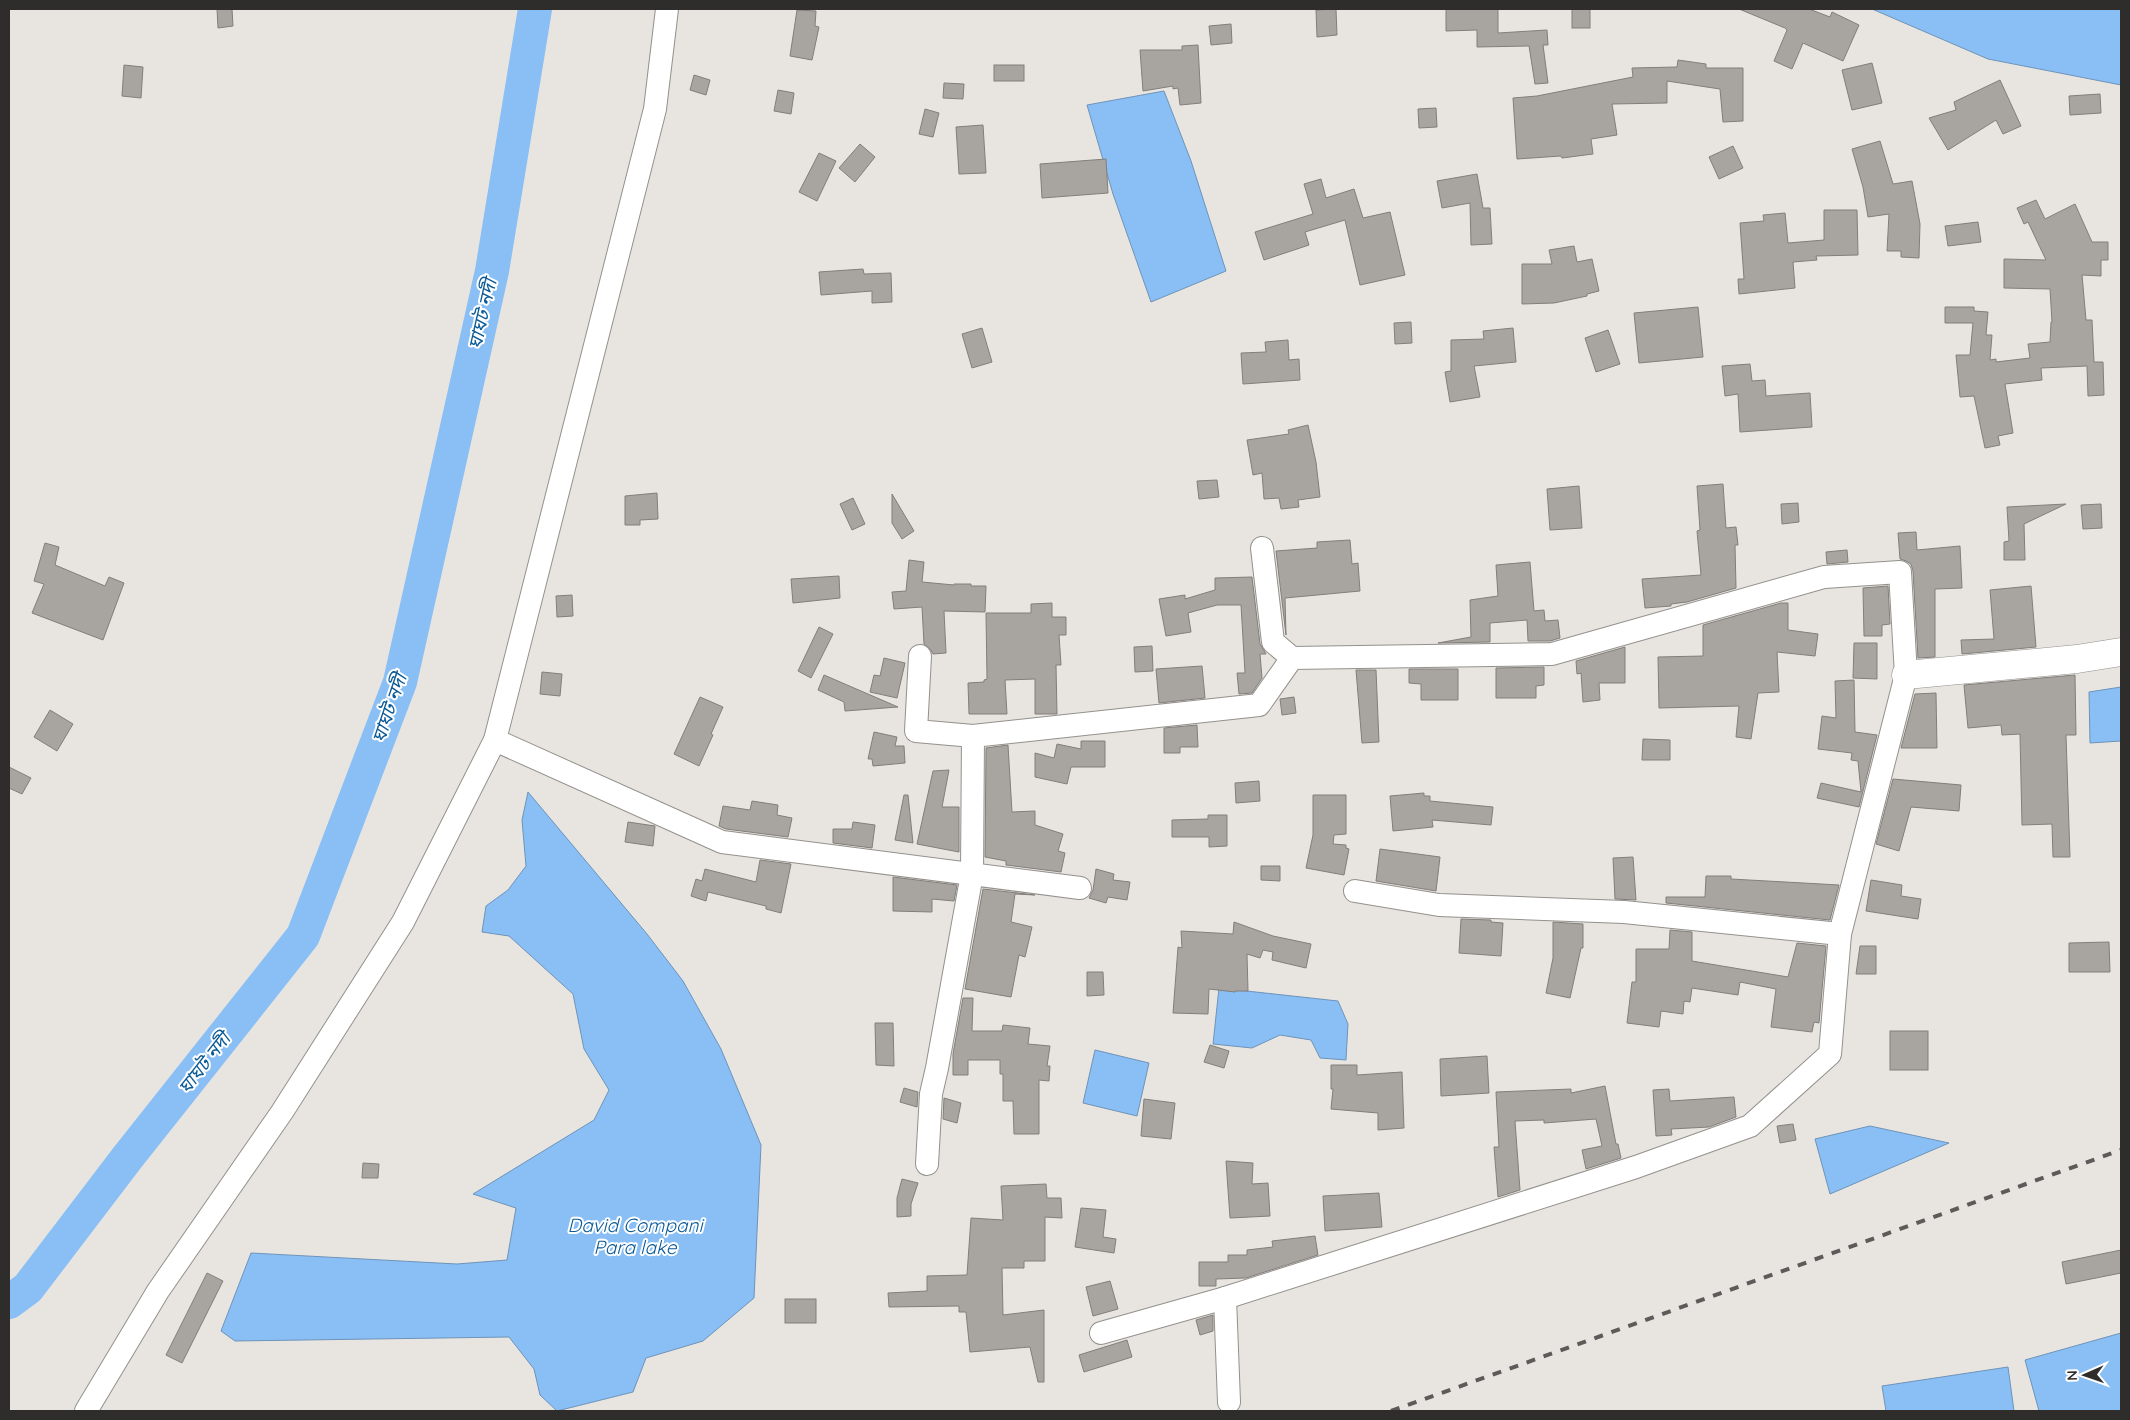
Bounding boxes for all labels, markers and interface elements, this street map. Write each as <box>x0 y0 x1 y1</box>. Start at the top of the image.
water label: ঘাঘট নদী <box>462 273 503 351</box>
water label: ঘাঘট নদী <box>366 667 413 746</box>
water label: ঘাঘট নদী <box>173 1024 238 1098</box>
water label: David Compani Para lake <box>567 1213 704 1259</box>
north arrow <box>2060 1350 2110 1400</box>
text: N <box>2063 1370 2081 1381</box>

